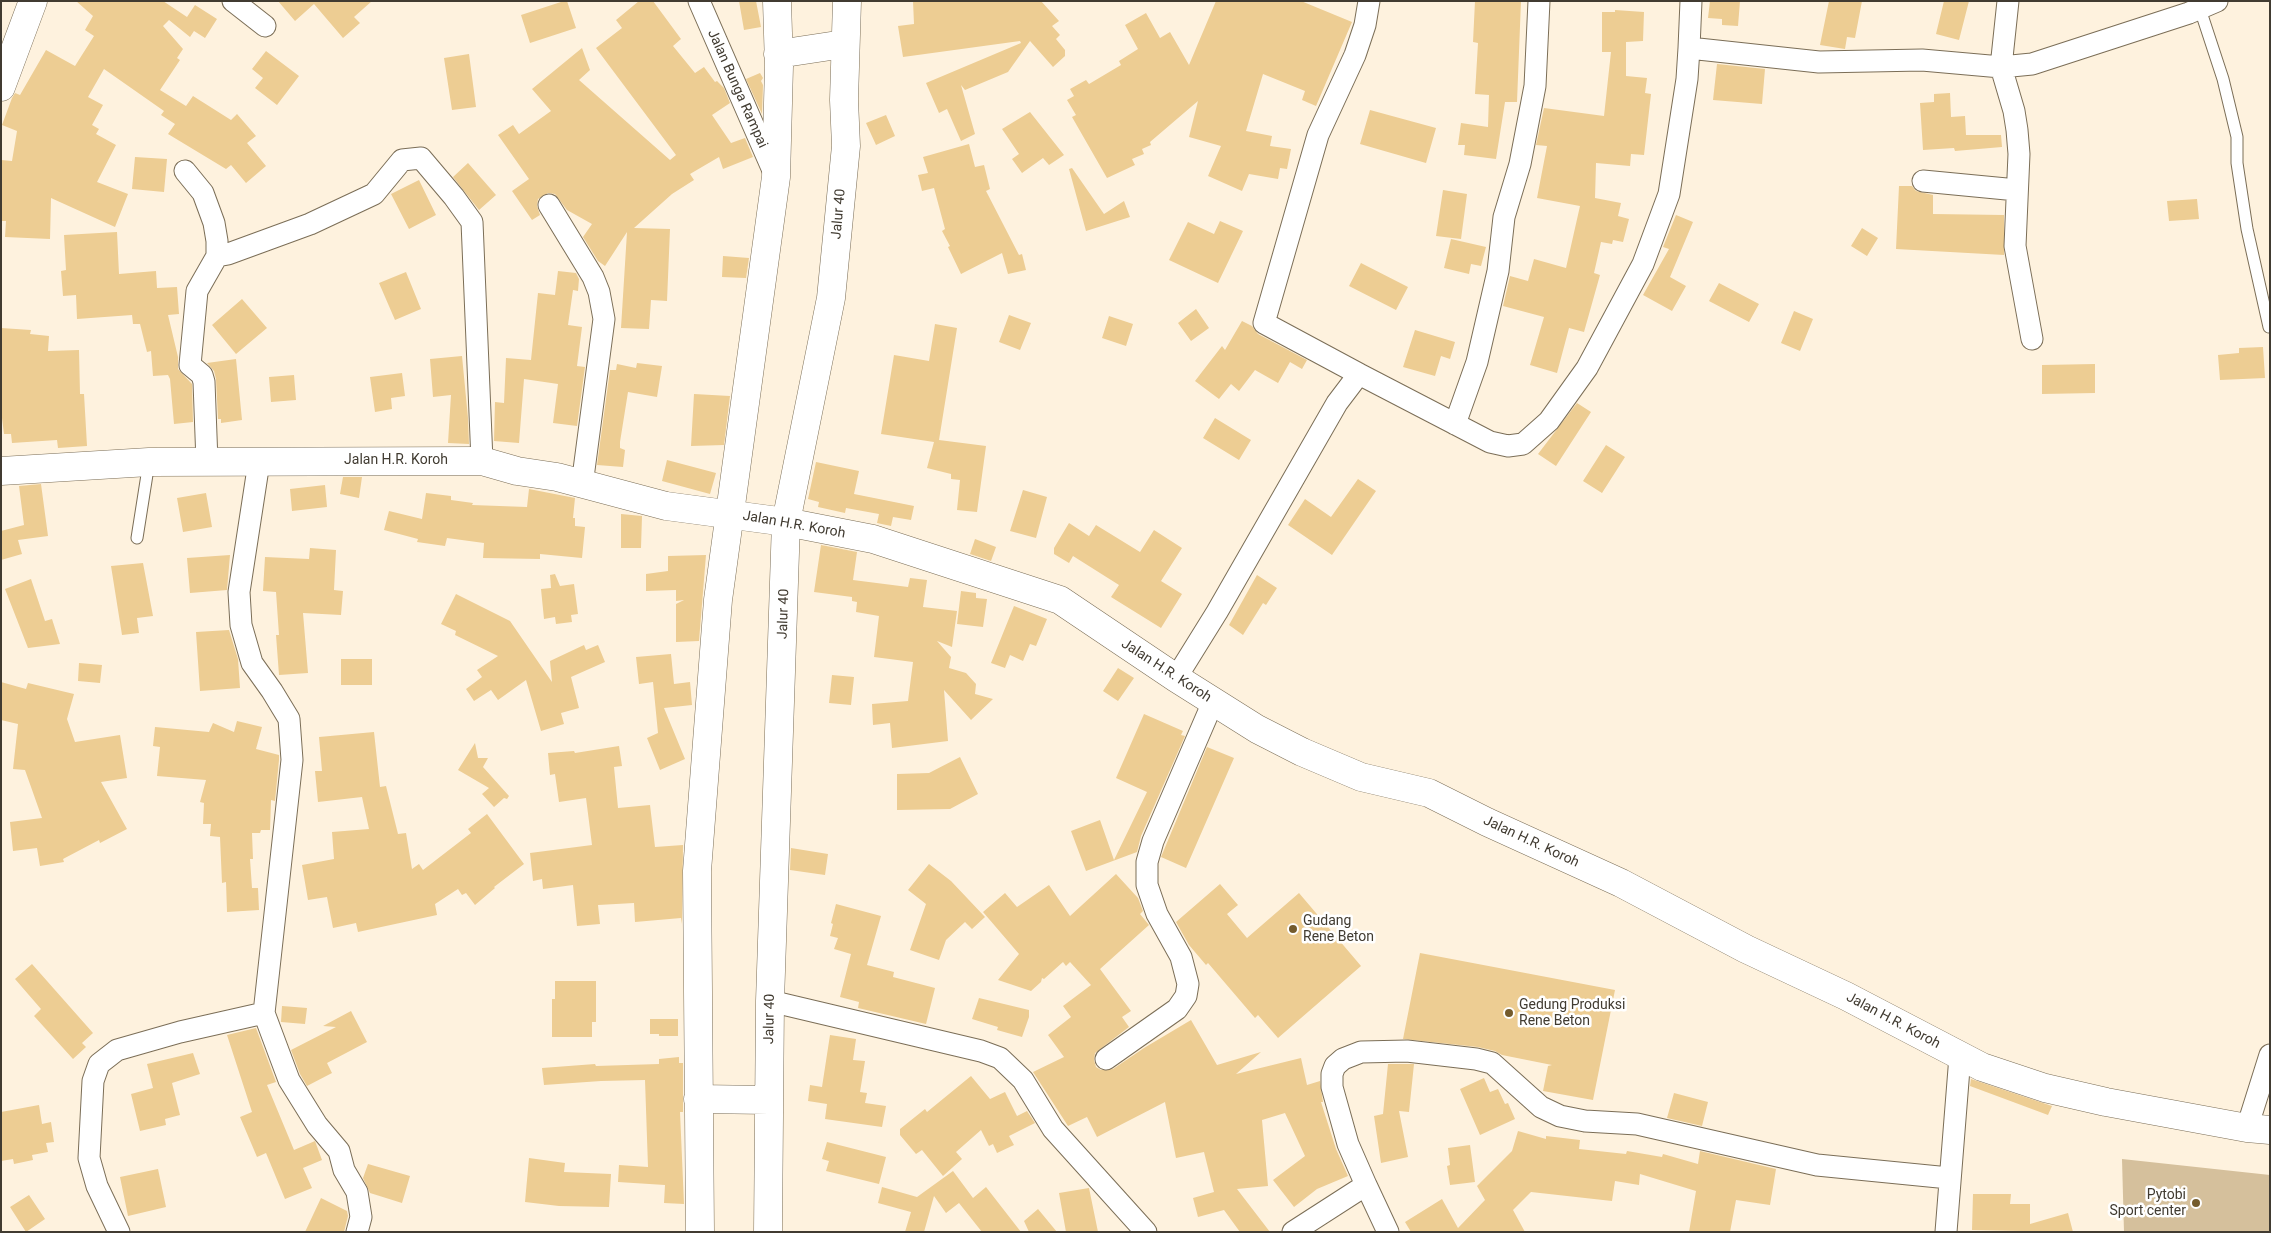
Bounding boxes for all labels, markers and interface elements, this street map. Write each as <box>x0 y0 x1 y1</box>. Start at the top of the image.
street label: Jalan Bunga Rampai <box>703 27 771 151</box>
street label: Jalur 40 <box>828 188 850 240</box>
street label: Jalan H.R. Koroh <box>344 452 448 468</box>
street label: Jalan H.R. Koroh <box>741 508 847 542</box>
street label: Jalur 40 <box>775 589 793 639</box>
street label: Jalan H.R. Koroh <box>1118 636 1214 706</box>
street label: Jalan H.R. Koroh <box>1480 812 1582 872</box>
place label: Gudang Rene Beton <box>1303 913 1374 946</box>
marker: Gudang Rene Beton <box>1287 923 1299 935</box>
street label: Jalan H.R. Koroh <box>1843 989 1943 1053</box>
street label: Jalur 40 <box>761 994 779 1044</box>
place label: Gedung Produksi Rene Beton <box>1519 997 1625 1030</box>
marker: Gedung Produksi Rene Beton <box>1503 1007 1515 1019</box>
place label: Pytobi Sport center <box>2109 1187 2186 1220</box>
marker: Pytobi Sport center <box>2190 1197 2202 1209</box>

